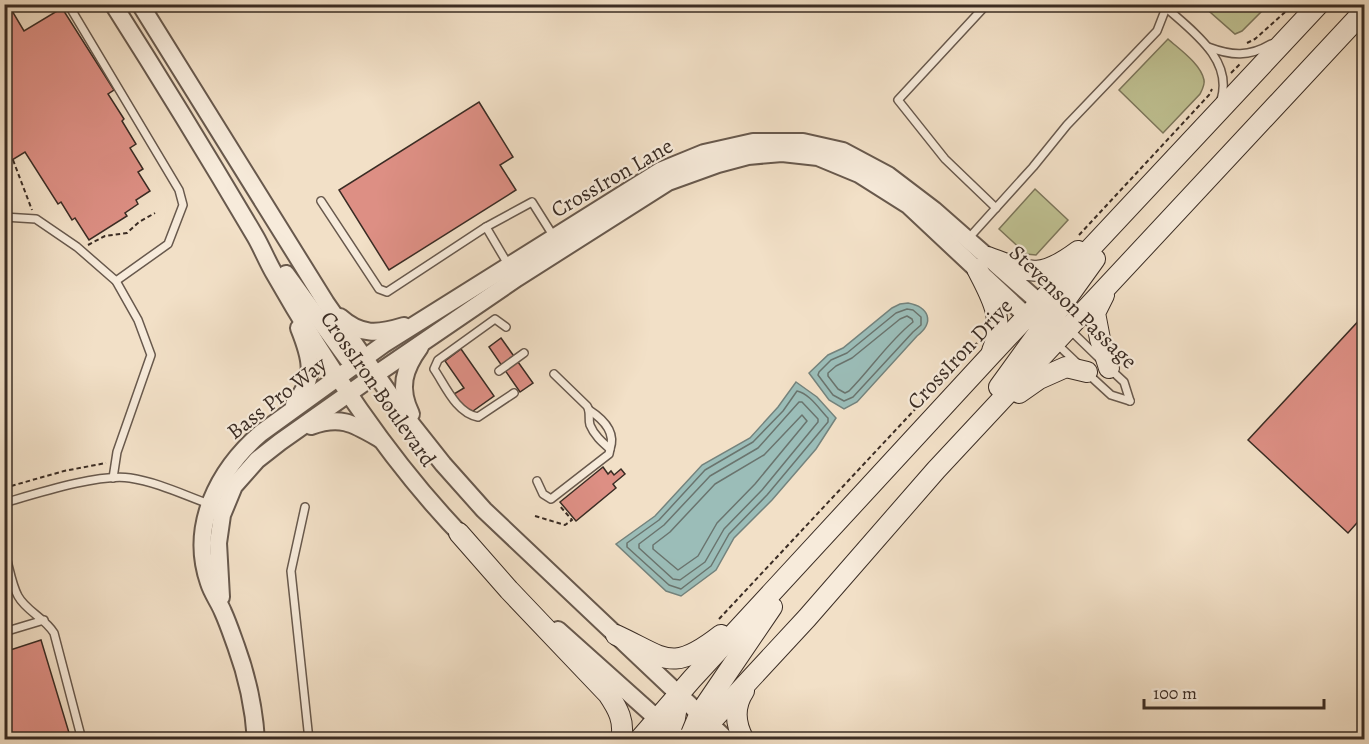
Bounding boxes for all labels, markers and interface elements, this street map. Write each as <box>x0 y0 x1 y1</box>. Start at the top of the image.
street label: CrossIron Lane <box>546 131 678 225</box>
street label: Stevenson Passage <box>1002 238 1144 376</box>
street label: CrossIron Drive <box>901 292 1019 416</box>
street label: CrossIron Boulevard <box>313 305 443 473</box>
street label: Bass Pro Way <box>221 349 333 447</box>
scale bar <box>1144 672 1324 710</box>
text: 100 m <box>1153 681 1197 705</box>

